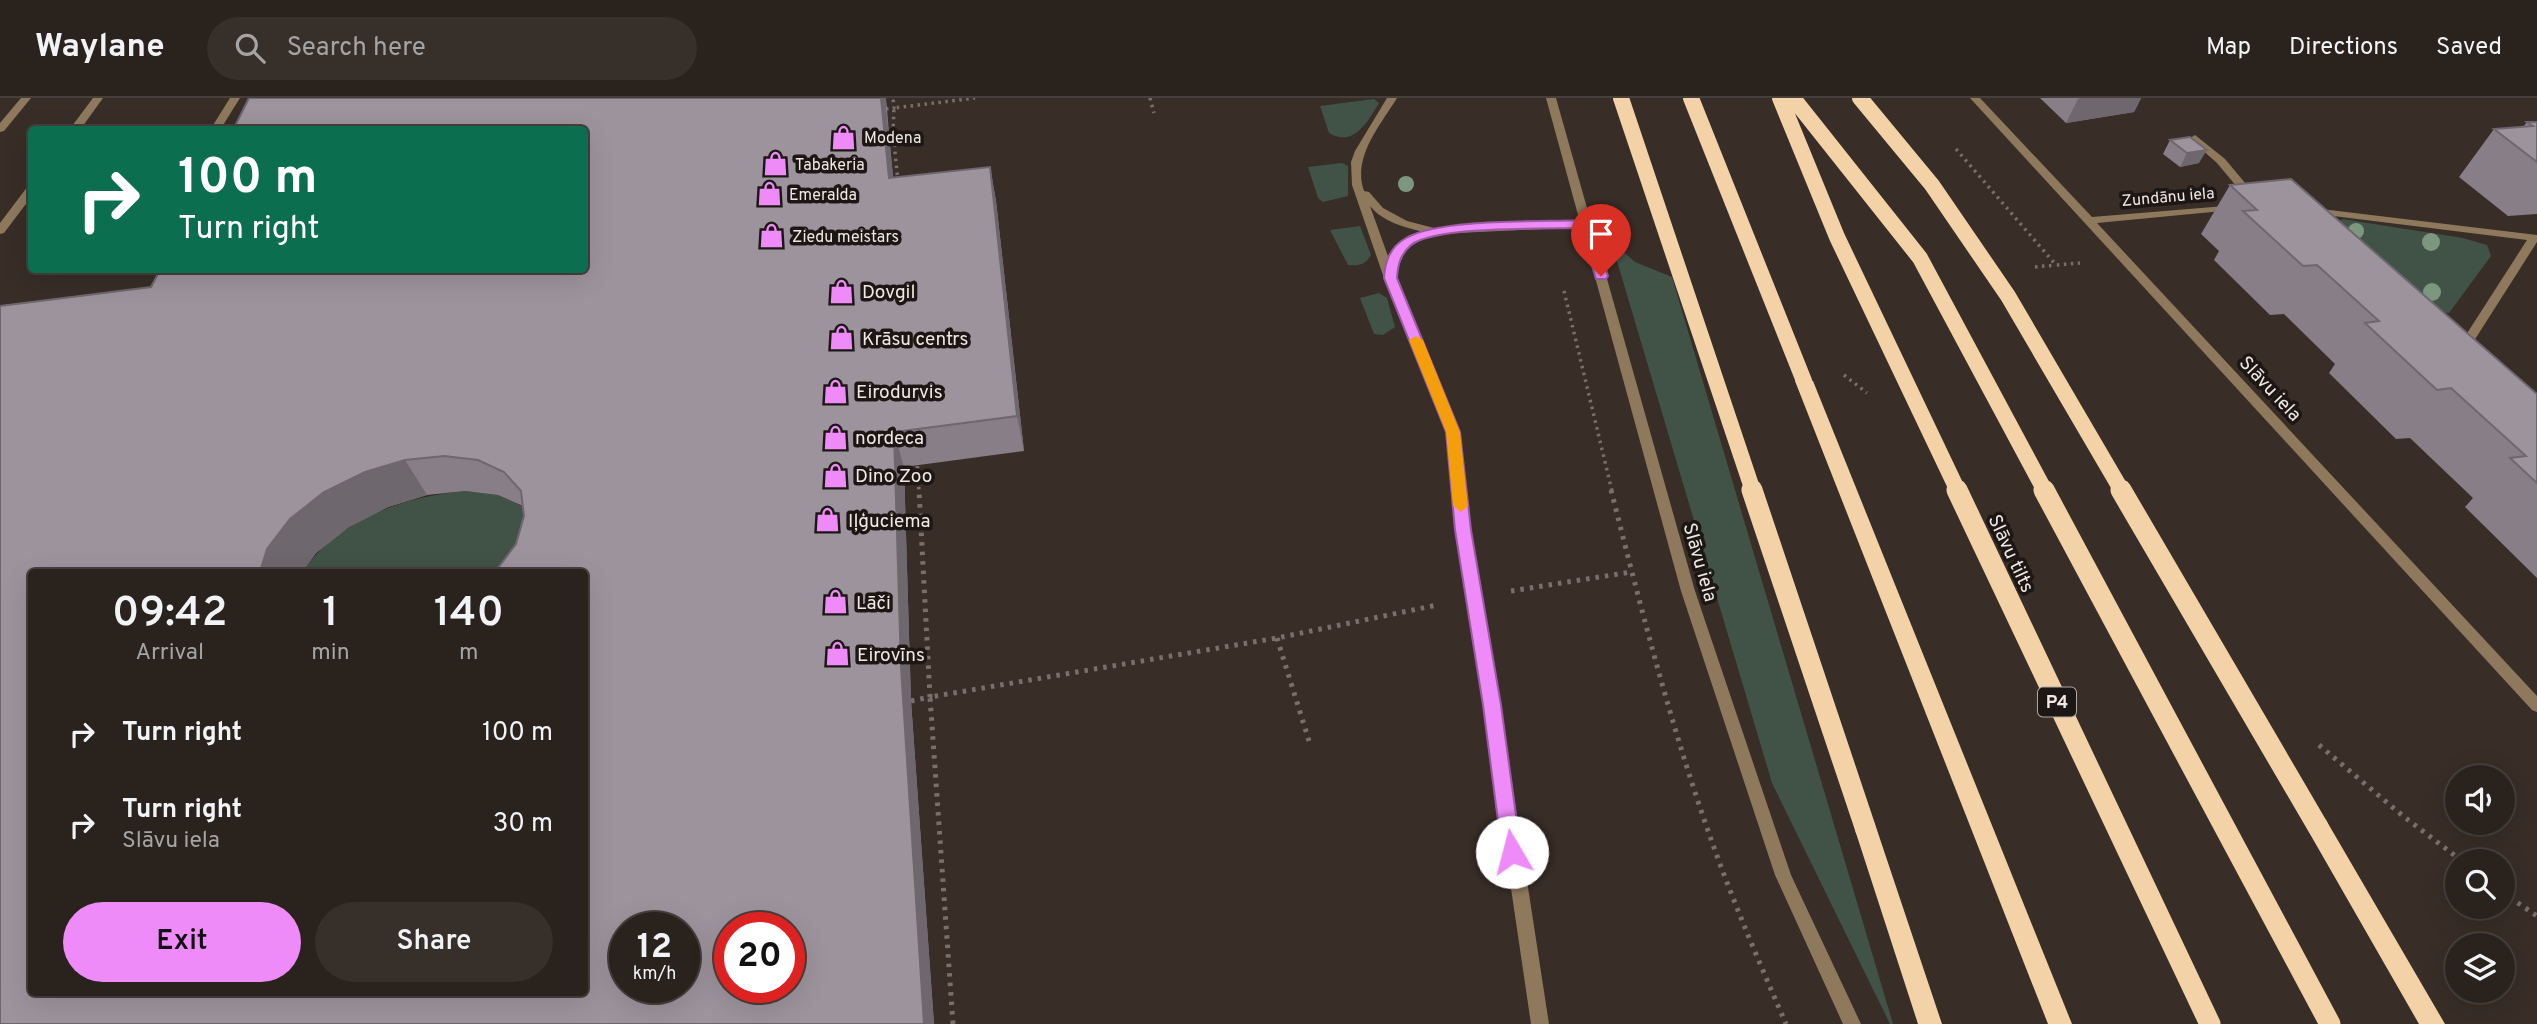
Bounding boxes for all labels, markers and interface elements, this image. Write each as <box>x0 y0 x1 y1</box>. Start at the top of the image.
search box <box>207 17 697 80</box>
text: Waylane <box>35 27 165 69</box>
icon: search <box>231 29 269 67</box>
text: Search here <box>287 32 426 65</box>
text: Map <box>2206 33 2251 63</box>
text: Directions <box>2289 33 2398 63</box>
text: Saved <box>2436 33 2502 63</box>
shop icon: Modena <box>830 123 858 151</box>
place label: Modena <box>864 129 921 149</box>
text: 100 m <box>178 149 317 211</box>
shop icon: Tabakeria <box>761 150 789 178</box>
icon: right <box>63 154 154 245</box>
place label: Tabakeria <box>795 156 865 176</box>
shop icon: Emeralda <box>755 180 783 208</box>
street label: Zundānu iela <box>2121 184 2215 212</box>
place label: Emeralda <box>789 186 857 206</box>
pin <box>1571 204 1631 276</box>
text: Turn right <box>178 210 320 250</box>
icon: arrive <box>1582 215 1620 253</box>
shop icon: Ziedu meistars <box>758 222 786 250</box>
place label: Ziedu meistars <box>792 228 899 248</box>
shop icon: Dovgil <box>828 277 856 305</box>
place label: Dovgil <box>862 281 915 305</box>
shop icon: Krāsu centrs <box>828 324 856 352</box>
place label: Krāsu centrs <box>862 328 968 352</box>
street label: Slāvu iela <box>2233 352 2306 427</box>
shop icon: Eirodurvis <box>822 377 850 405</box>
place label: Eirodurvis <box>856 381 943 405</box>
shop icon: nordeca <box>821 423 849 451</box>
place label: nordeca <box>855 427 924 451</box>
shop icon: Dino Zoo <box>821 461 849 489</box>
place label: Dino Zoo <box>855 465 932 489</box>
shop icon: Iļģuciema <box>814 506 842 534</box>
place label: Iļģuciema <box>848 510 931 534</box>
street label: Slāvu tilts <box>1982 511 2039 597</box>
street label: Slāvu iela <box>1676 520 1722 605</box>
text: 09:42 <box>112 588 227 641</box>
text: 1 <box>322 588 339 641</box>
text: 140 <box>434 588 504 641</box>
shop icon: Lāči <box>822 588 850 616</box>
place label: Lāči <box>856 592 891 616</box>
text: Arrival <box>135 639 204 668</box>
text: min <box>311 639 350 668</box>
text: m <box>459 639 479 668</box>
shop icon: Eirovīns <box>823 640 851 668</box>
place label: Eirovīns <box>857 644 925 668</box>
road number: P4 <box>2038 688 2076 716</box>
icon: right <box>63 715 101 753</box>
text: Turn right <box>122 717 242 750</box>
text: 100 m <box>482 717 553 750</box>
map controls <box>2445 765 2515 1003</box>
button: sound <box>2445 765 2515 835</box>
text: Turn right <box>122 794 242 827</box>
icon: right <box>63 806 101 844</box>
text: 30 m <box>493 808 553 841</box>
position arrow <box>1475 815 1549 889</box>
text: Slāvu iela <box>122 827 220 856</box>
button: search <box>2445 849 2515 919</box>
button: Exit <box>63 902 301 982</box>
button: Share <box>315 902 553 982</box>
speed limit sign: 20 <box>714 912 805 1003</box>
text: 12 <box>637 926 672 970</box>
button: layers <box>2445 933 2515 1003</box>
text: km/h <box>633 963 676 986</box>

